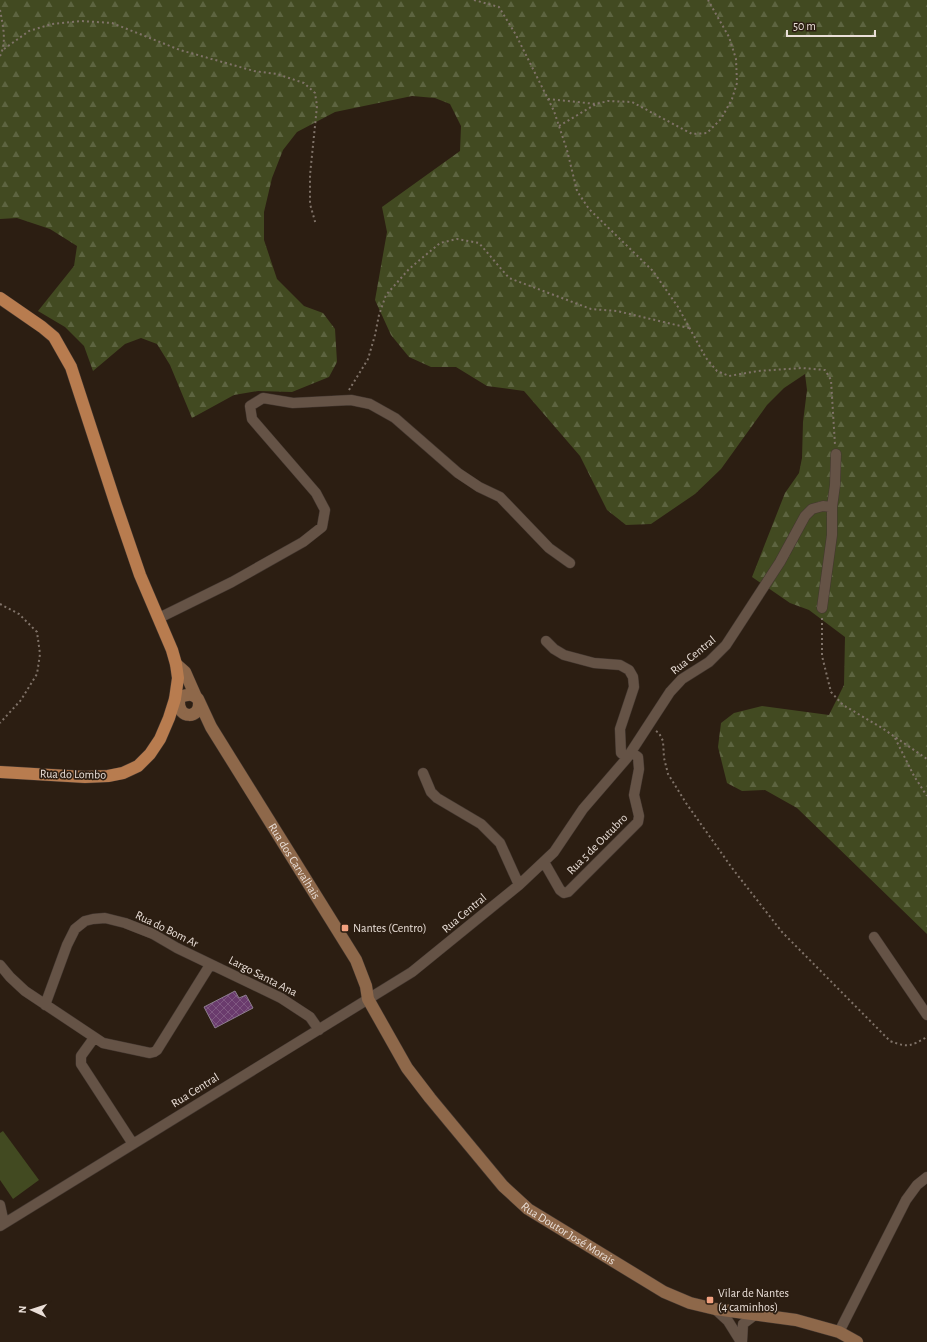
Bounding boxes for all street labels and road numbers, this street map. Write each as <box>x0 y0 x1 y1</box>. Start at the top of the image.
street label: Rua Central <box>668 633 718 677</box>
street label: Rua do Lombo <box>40 767 106 781</box>
street label: Rua 5 de Outubro <box>564 811 630 877</box>
street label: Rua dos Carvalhais <box>266 821 323 901</box>
street label: Rua Central <box>440 891 488 935</box>
street label: Rua do Bom Ar <box>134 909 201 949</box>
street label: Largo Santa Ana <box>227 954 300 999</box>
street label: Rua Central <box>169 1071 221 1109</box>
street label: Rua Doutor José Morais <box>519 1200 618 1267</box>

